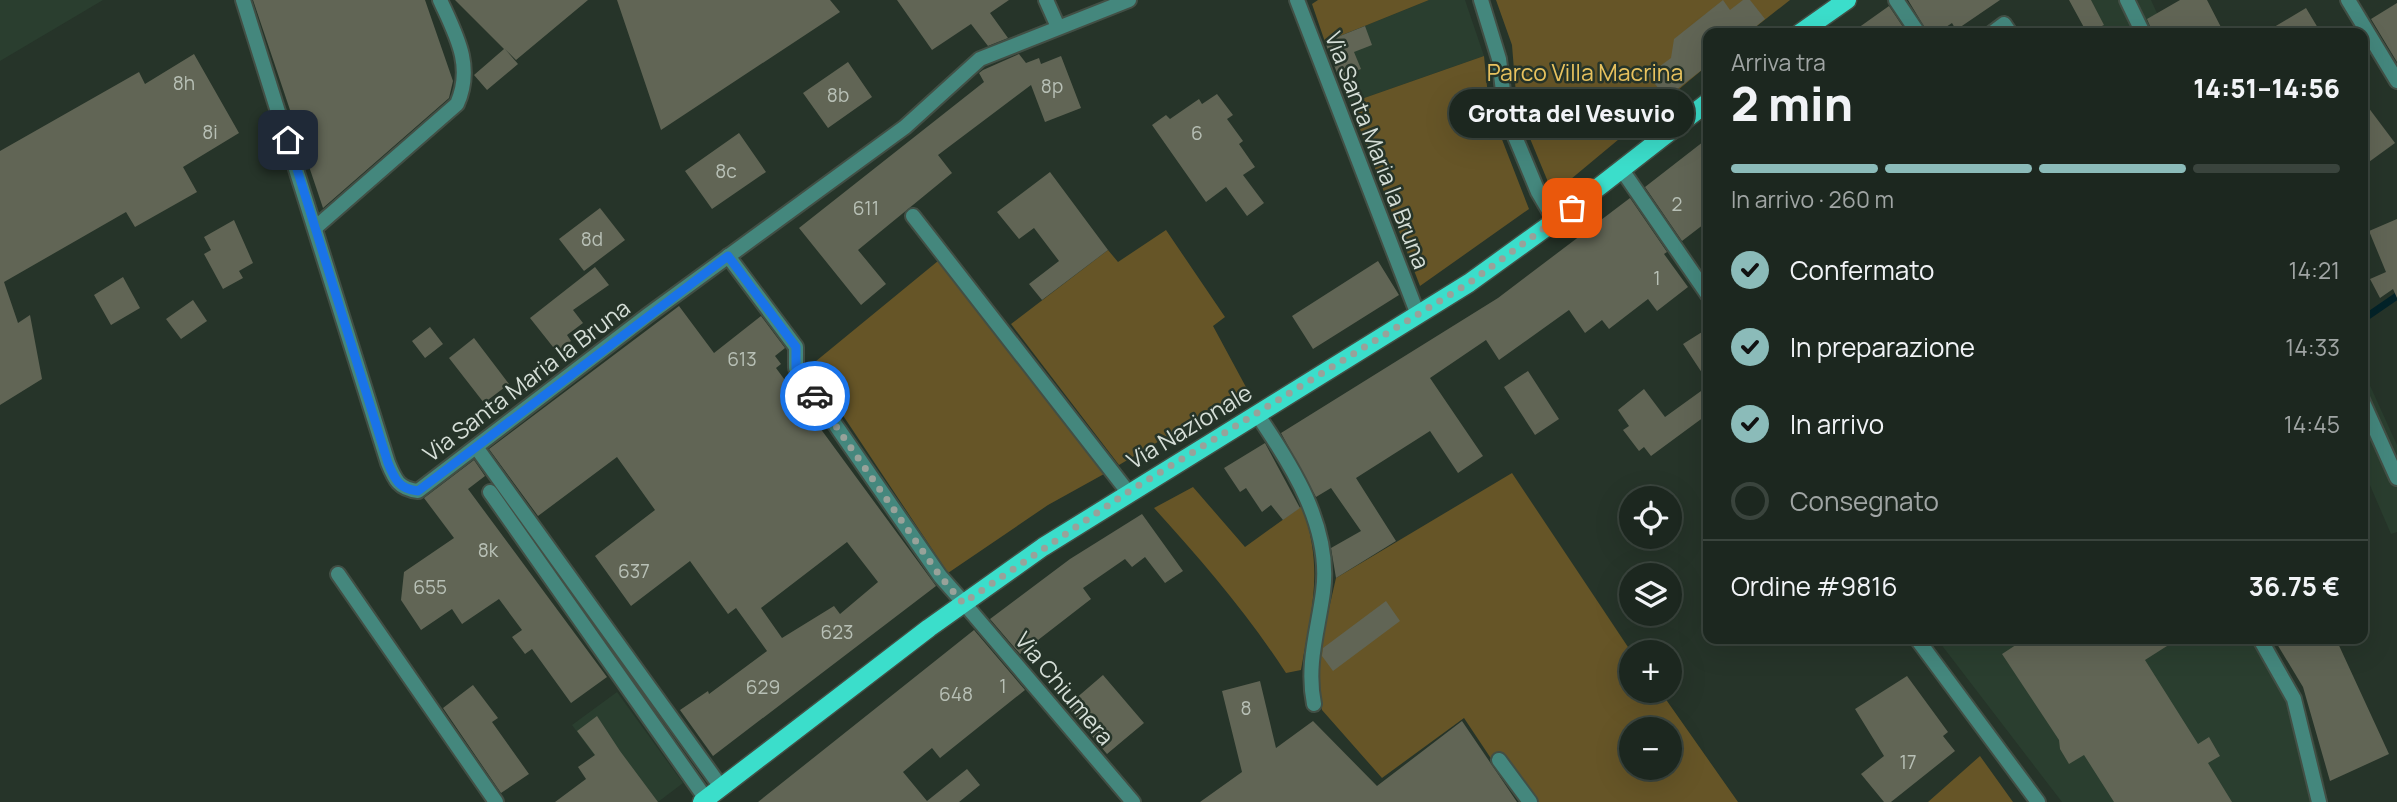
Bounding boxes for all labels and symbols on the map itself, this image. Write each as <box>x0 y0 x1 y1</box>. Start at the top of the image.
street label: Via Santa Maria la Bruna <box>1318 27 1438 273</box>
park label: Parco Villa Macrina <box>1487 56 1683 88</box>
house number: 8h <box>173 70 195 96</box>
house number: 8p <box>1041 73 1063 99</box>
house number: 8b <box>827 82 849 108</box>
callout: Grotta del Vesuvio <box>1450 89 1694 138</box>
pin <box>258 110 318 170</box>
house number: 8i <box>202 119 218 145</box>
house number: 6 <box>1191 120 1203 146</box>
house number: 8c <box>715 158 737 184</box>
pin <box>1542 178 1602 238</box>
house number: 2 <box>1672 191 1682 217</box>
house number: 611 <box>853 195 879 221</box>
house number: 8d <box>581 226 603 252</box>
house number: 1 <box>1653 265 1661 291</box>
street label: Via Santa Maria la Bruna <box>416 291 636 469</box>
house number: 613 <box>727 346 757 372</box>
courier <box>780 361 850 431</box>
street label: Via Nazionale <box>1120 376 1258 476</box>
house number: 8k <box>478 537 499 563</box>
house number: 637 <box>618 558 650 584</box>
house number: 655 <box>413 574 447 600</box>
house number: 623 <box>820 619 854 645</box>
street label: Via Chiumera <box>1008 625 1122 751</box>
house number: 1 <box>999 673 1007 699</box>
house number: 629 <box>746 674 780 700</box>
house number: 648 <box>939 681 973 707</box>
house number: 8 <box>1240 695 1252 721</box>
house number: 17 <box>1900 749 1916 775</box>

